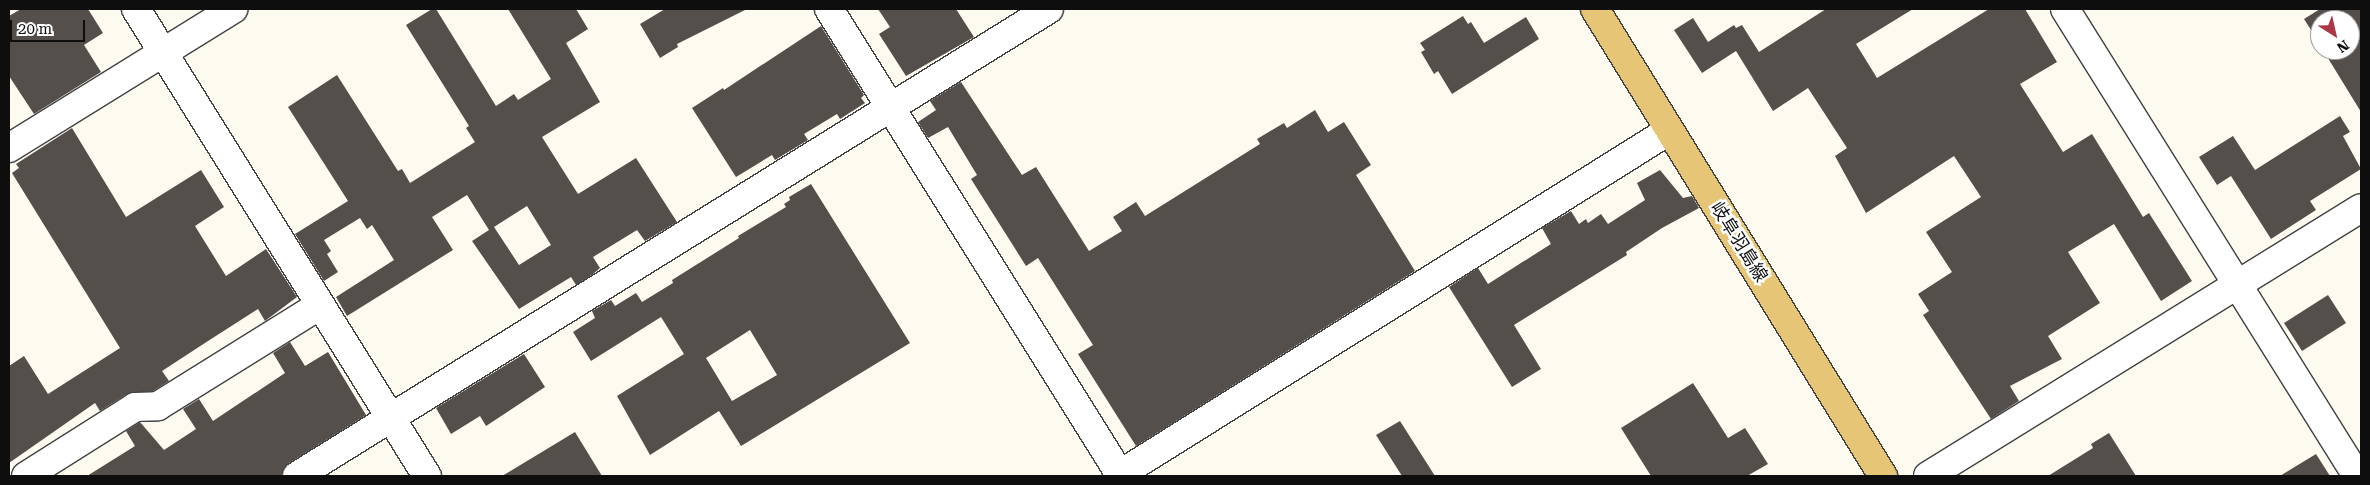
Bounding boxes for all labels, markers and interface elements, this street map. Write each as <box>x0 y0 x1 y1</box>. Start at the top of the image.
scale bar <box>12 10 88 42</box>
north arrow <box>2310 10 2360 60</box>
text: 20 m <box>18 20 52 38</box>
text: N <box>2334 37 2352 56</box>
street label: 岐阜羽島線 <box>1706 198 1772 286</box>

